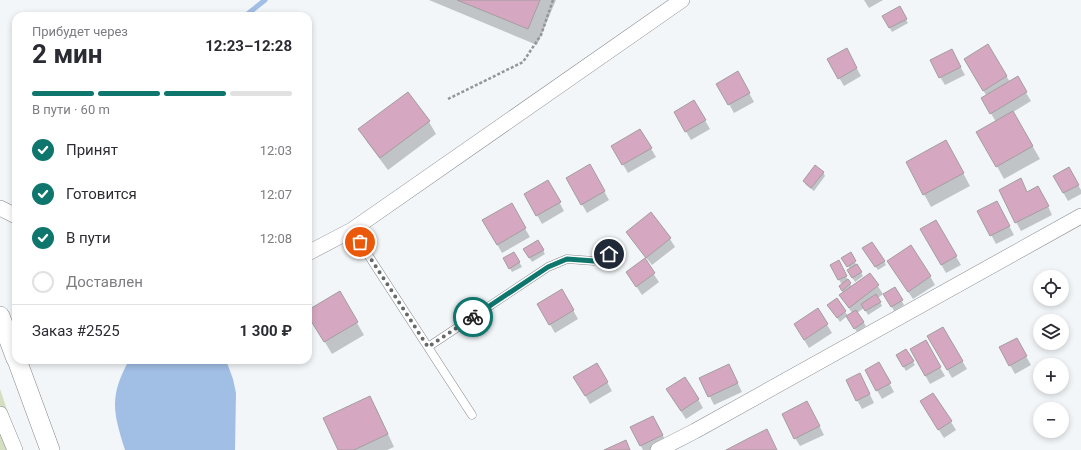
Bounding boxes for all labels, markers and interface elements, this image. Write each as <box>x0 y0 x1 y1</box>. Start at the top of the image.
text: Прибудет через <box>32 24 128 39</box>
text: 12:23–12:28 <box>205 37 292 55</box>
text: 2 мин <box>32 39 103 69</box>
text: В пути · 60 m <box>32 102 110 117</box>
icon: check <box>32 139 54 161</box>
text: Принят <box>66 141 118 159</box>
text: 12:03 <box>260 143 292 158</box>
icon: check <box>32 183 54 205</box>
text: Готовится <box>66 185 137 203</box>
text: 12:07 <box>260 187 292 202</box>
pin <box>343 225 377 259</box>
icon: check <box>32 227 54 249</box>
text: В пути <box>66 229 111 247</box>
text: 12:08 <box>260 231 292 246</box>
icon: bag <box>349 231 371 253</box>
pin <box>592 237 626 271</box>
icon: home <box>598 243 620 265</box>
map controls <box>1033 270 1069 438</box>
button: locate <box>1033 270 1069 306</box>
text: Доставлен <box>66 273 143 291</box>
courier <box>453 297 493 337</box>
icon: bike <box>462 306 484 328</box>
button: layers <box>1033 314 1069 350</box>
text: Заказ #2525 <box>32 322 120 340</box>
text: 1 300 ₽ <box>240 322 292 340</box>
button: + <box>1033 358 1069 394</box>
button: − <box>1033 402 1069 438</box>

